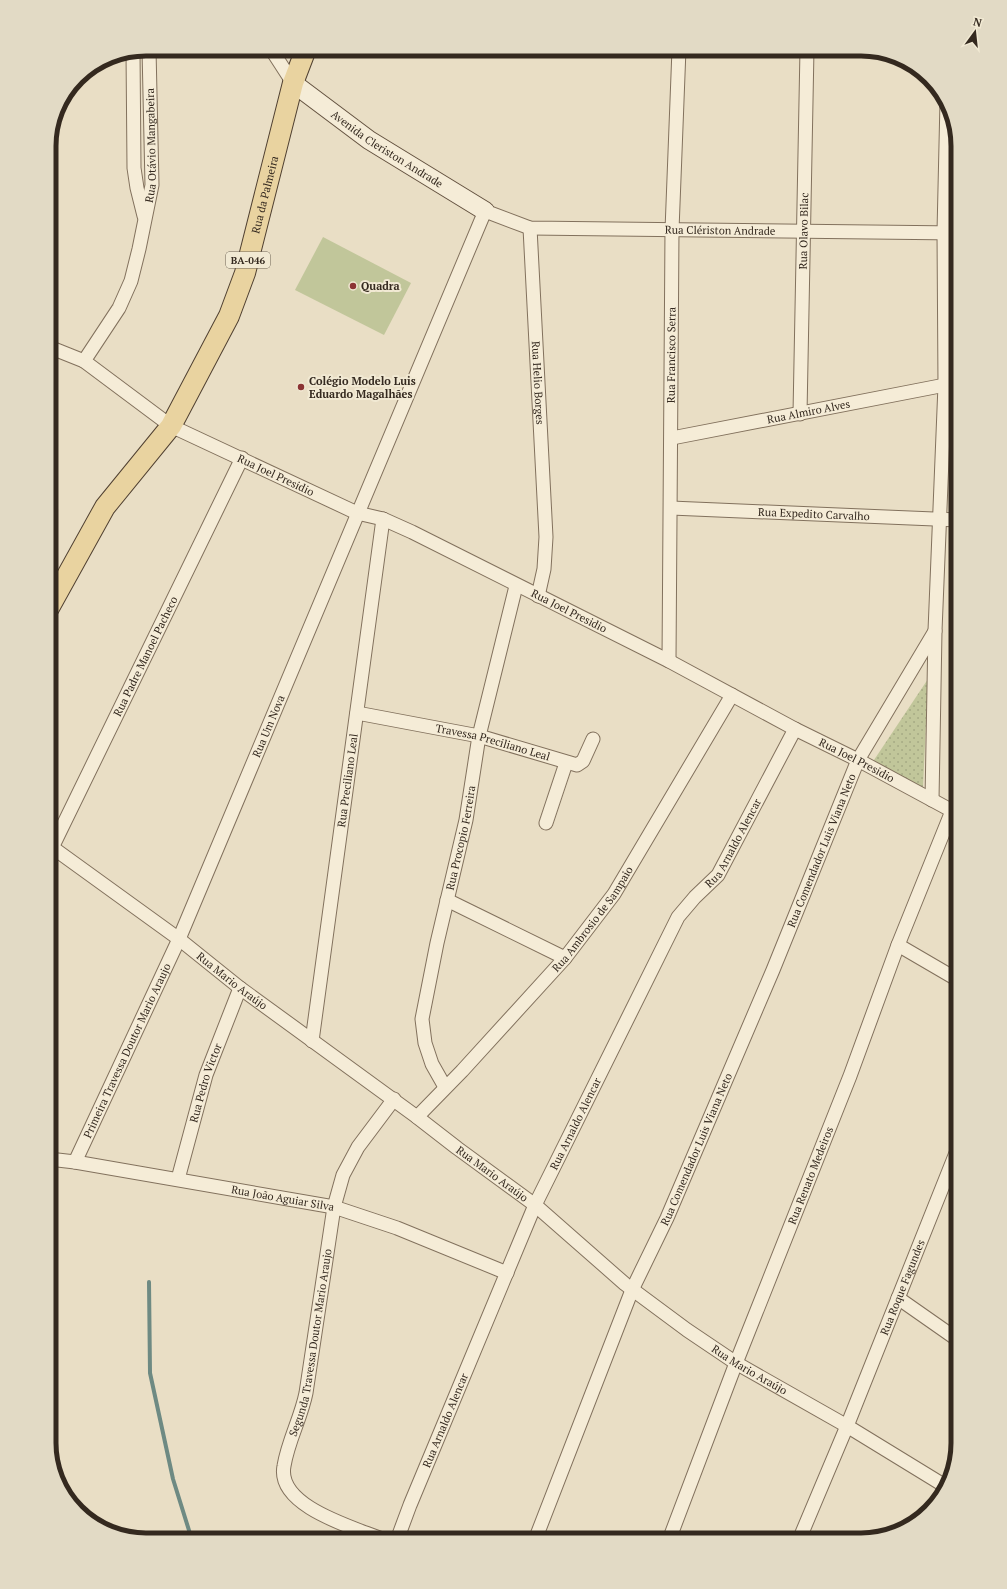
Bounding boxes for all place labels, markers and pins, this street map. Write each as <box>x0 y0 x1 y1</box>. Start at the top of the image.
place label: Quadra <box>361 279 400 293</box>
marker: Quadra <box>348 281 358 291</box>
place label: Colégio Modelo Luis Eduardo Magalhães <box>309 374 416 401</box>
marker: Colégio Modelo Luis Eduardo Magalhães <box>296 382 306 392</box>

